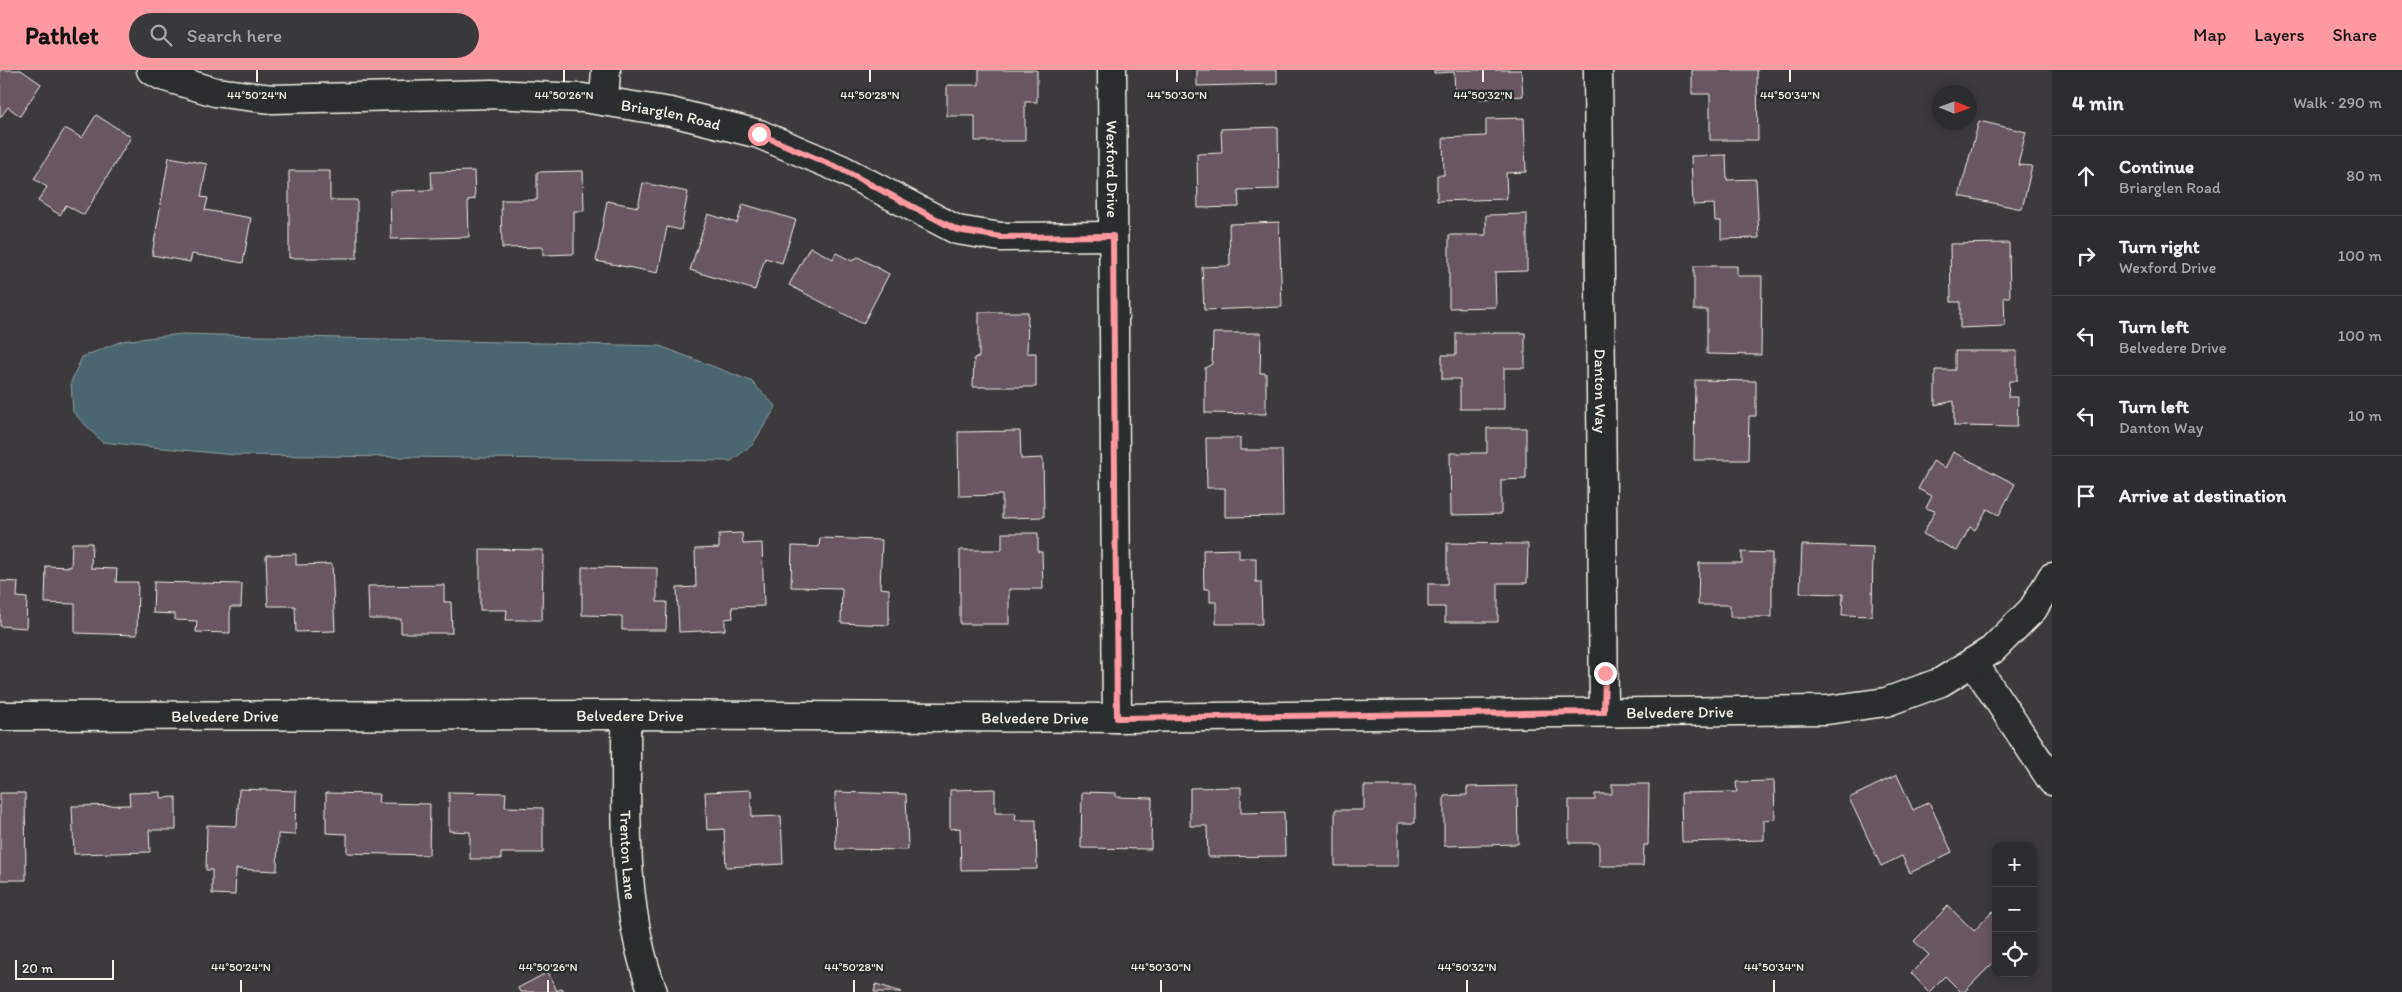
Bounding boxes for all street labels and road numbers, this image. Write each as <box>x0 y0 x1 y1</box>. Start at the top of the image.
street label: Briarglen Road <box>620 95 723 134</box>
street label: Wexford Drive <box>1103 120 1123 218</box>
street label: Danton Way <box>1591 349 1611 434</box>
street label: Belvedere Drive <box>1626 702 1734 722</box>
street label: Belvedere Drive <box>576 705 684 725</box>
street label: Belvedere Drive <box>171 706 279 725</box>
street label: Belvedere Drive <box>981 708 1089 727</box>
street label: Trenton Lane <box>617 810 641 901</box>

